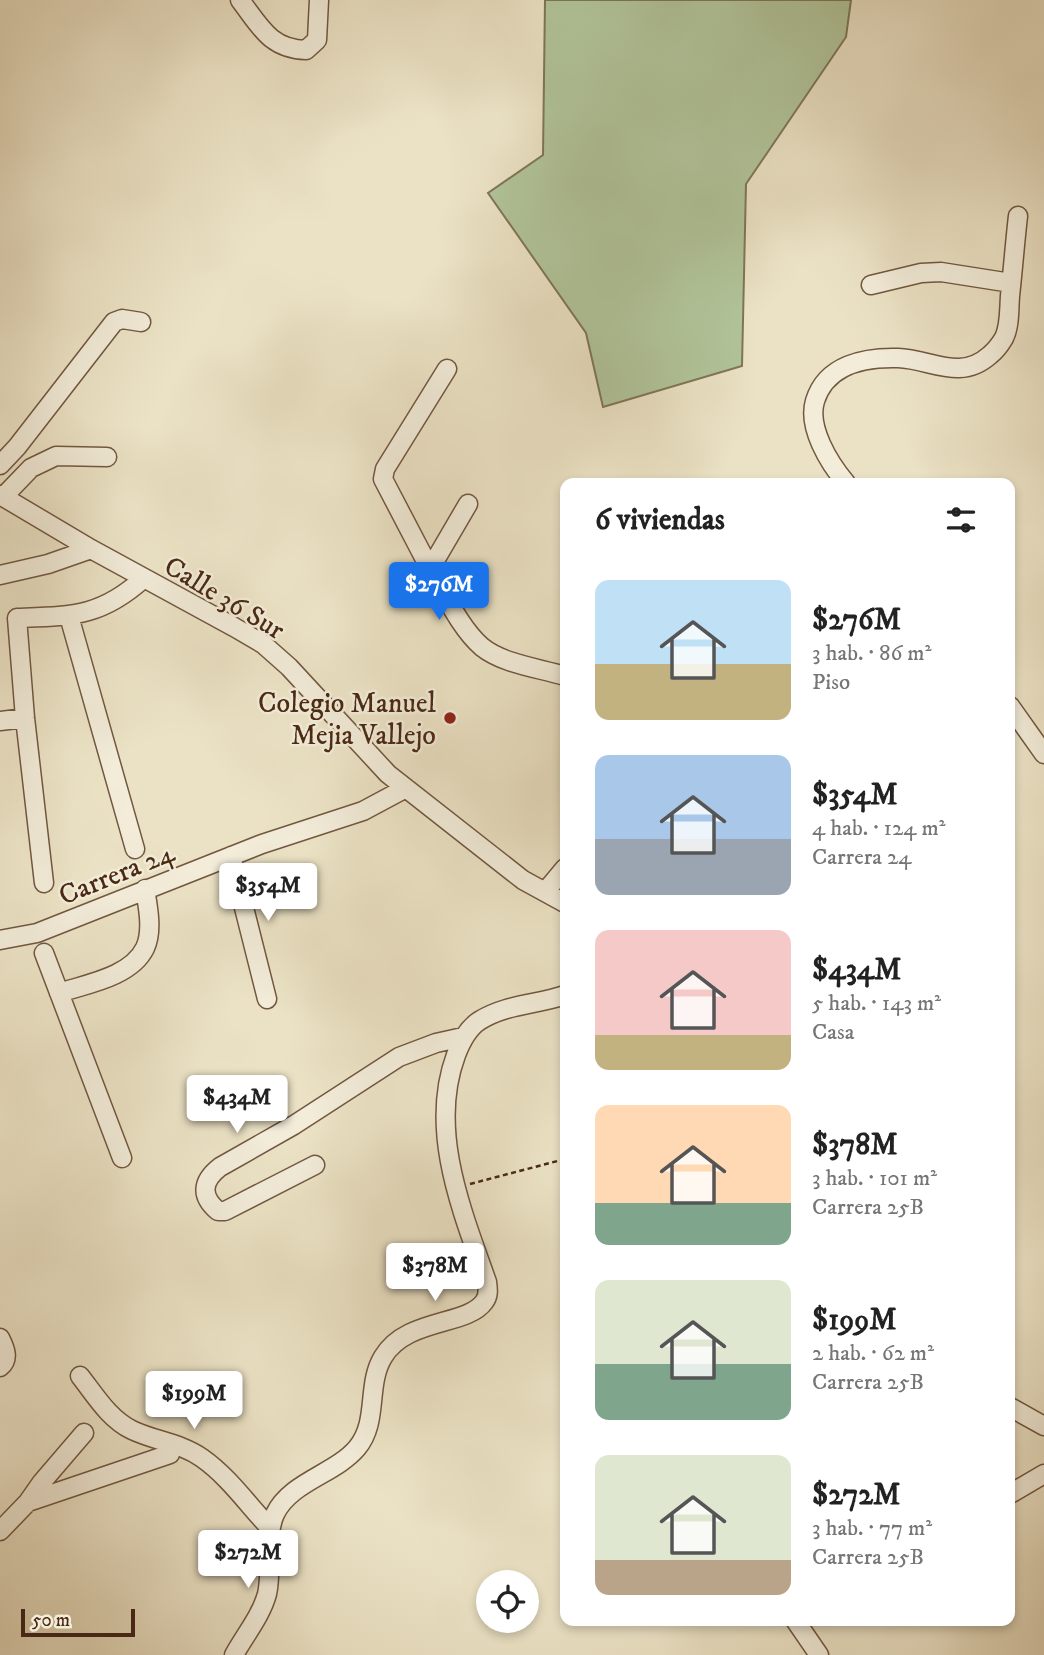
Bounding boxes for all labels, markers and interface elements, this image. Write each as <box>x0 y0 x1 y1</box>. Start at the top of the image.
icon: filters <box>942 501 980 539</box>
text: 6 viviendas <box>595 502 725 539</box>
street label: Calle 36 Sur <box>158 549 291 648</box>
pin: $276M <box>390 562 488 622</box>
text: $276M <box>405 570 473 599</box>
text: $276M <box>812 602 901 639</box>
icon: home <box>651 608 735 692</box>
text: 3 hab. · 86 m² <box>812 639 931 668</box>
text: Piso <box>812 668 850 697</box>
place label: Colegio Manuel Mejia Vallejo <box>258 686 437 753</box>
marker: Colegio Manuel Mejia Vallejo <box>442 710 458 726</box>
text: $354M <box>812 777 898 814</box>
icon: home <box>651 783 735 867</box>
text: 4 hab. · 124 m² <box>812 814 946 843</box>
street label: Carrera 24 <box>54 835 180 913</box>
text: Carrera 24 <box>812 843 912 872</box>
pin: $354M <box>219 864 317 923</box>
text: $354M <box>235 871 301 900</box>
text: $434M <box>812 952 902 989</box>
icon: home <box>651 958 735 1042</box>
text: 5 hab. · 143 m² <box>812 989 941 1018</box>
text: Casa <box>812 1018 855 1047</box>
pin: $434M <box>188 1076 286 1135</box>
text: $434M <box>203 1083 271 1112</box>
text: $378M <box>812 1127 898 1164</box>
icon: home <box>651 1133 735 1217</box>
text: 3 hab. · 101 m² <box>812 1164 937 1193</box>
text: Carrera 25B <box>812 1193 924 1222</box>
pin: $378M <box>386 1244 484 1303</box>
text: $378M <box>402 1251 468 1280</box>
text: $199M <box>812 1302 897 1339</box>
icon: home <box>651 1308 735 1392</box>
text: 2 hab. · 62 m² <box>812 1339 934 1368</box>
text: Carrera 25B <box>812 1368 924 1397</box>
pin: $199M <box>145 1372 243 1431</box>
text: $199M <box>162 1379 226 1408</box>
text: $272M <box>812 1477 900 1514</box>
icon: home <box>651 1483 735 1567</box>
text: 3 hab. · 77 m² <box>812 1514 932 1543</box>
pin: $272M <box>199 1530 297 1590</box>
text: $272M <box>214 1538 282 1567</box>
text: Carrera 25B <box>812 1543 924 1572</box>
map controls <box>476 1570 539 1633</box>
button: locate <box>476 1570 539 1633</box>
scale bar <box>21 1606 135 1638</box>
text: 50 m <box>32 1609 70 1632</box>

